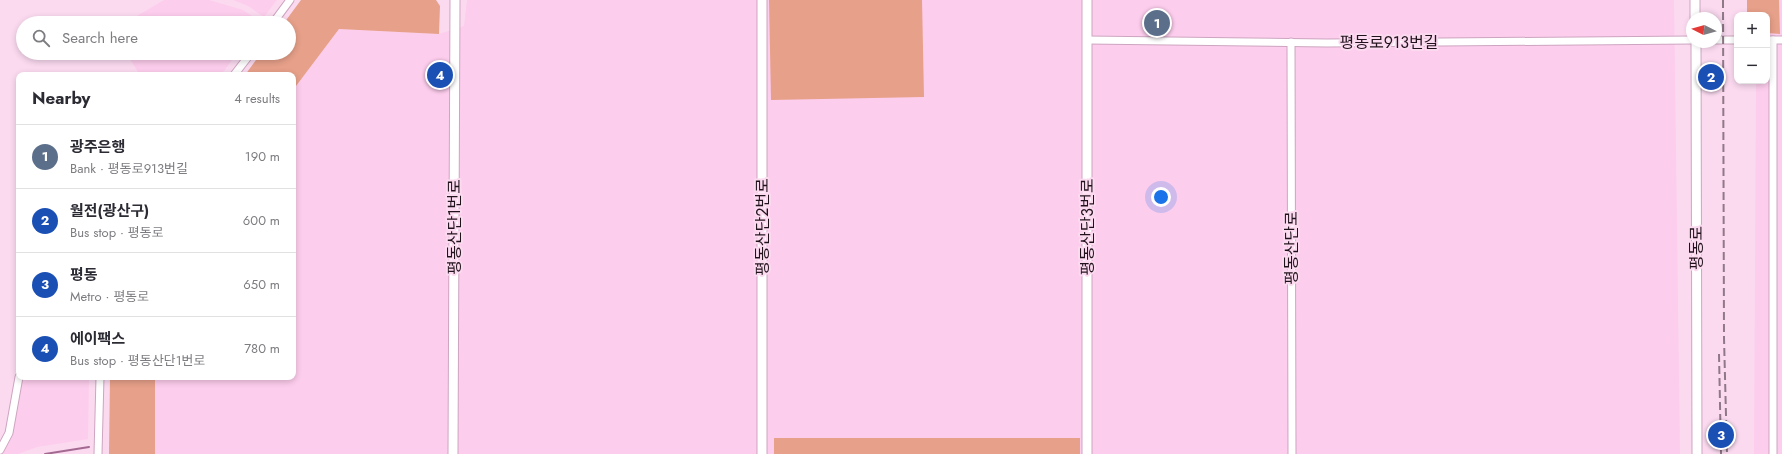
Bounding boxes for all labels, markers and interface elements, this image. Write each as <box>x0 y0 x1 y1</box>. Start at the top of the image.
pin: 1 <box>1144 8 1170 38</box>
north arrow <box>1686 12 1722 48</box>
map controls <box>1734 12 1770 84</box>
button: + <box>1734 12 1770 48</box>
search box <box>16 16 296 60</box>
icon: search <box>30 27 52 49</box>
text: Search here <box>62 27 138 49</box>
street label: 평동로913번길 <box>1340 31 1438 54</box>
button: − <box>1734 48 1770 84</box>
pin: 4 <box>427 60 453 90</box>
pin: 2 <box>1698 62 1724 92</box>
text: Nearby <box>32 86 90 110</box>
text: 4 results <box>234 89 280 108</box>
text: 광주은행 <box>70 136 125 158</box>
text: 1 <box>42 147 48 166</box>
text: 190 m <box>245 147 280 166</box>
text: Bank · 평동로913번길 <box>70 159 188 178</box>
street label: 평동산단2번로 <box>751 178 774 276</box>
street label: 평동산단3번로 <box>1076 178 1099 276</box>
street label: 평동산단1번로 <box>443 179 466 275</box>
your location <box>1151 187 1171 207</box>
text: 월전(광산구) <box>70 200 149 222</box>
text: 2 <box>41 211 49 230</box>
text: 600 m <box>243 211 280 230</box>
street label: 평동산단로 <box>1280 211 1303 285</box>
text: Bus stop · 평동로 <box>70 223 164 242</box>
street label: 평동로 <box>1685 226 1708 270</box>
text: 평동 <box>70 264 98 286</box>
text: 3 <box>41 275 49 294</box>
text: 650 m <box>243 275 280 294</box>
text: Metro · 평동로 <box>70 287 149 306</box>
text: 에이팩스 <box>70 328 125 350</box>
text: 4 <box>40 339 50 358</box>
text: 780 m <box>244 339 280 358</box>
text: Bus stop · 평동산단1번로 <box>70 351 205 370</box>
pin: 3 <box>1708 420 1734 450</box>

